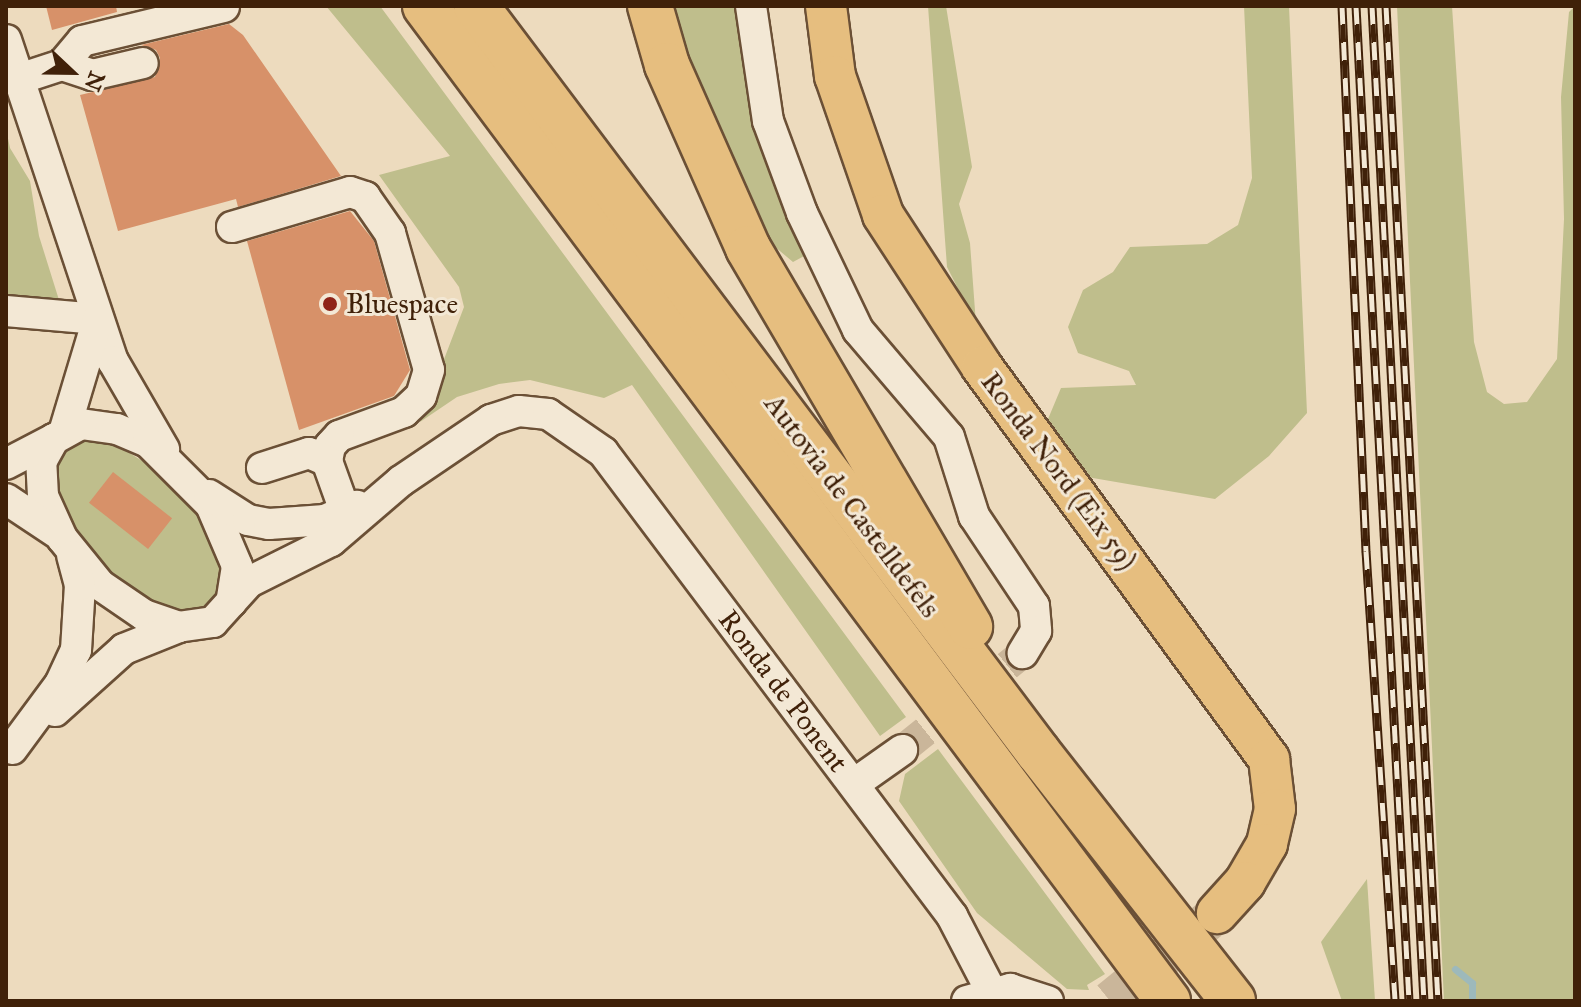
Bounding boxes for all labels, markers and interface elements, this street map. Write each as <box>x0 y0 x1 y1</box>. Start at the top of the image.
north arrow <box>32 32 112 112</box>
text: N <box>79 67 111 95</box>
place label: Bluespace <box>346 287 458 321</box>
marker: Bluespace <box>321 295 339 313</box>
street label: Ronda Nord (Eix 59) <box>974 366 1144 576</box>
street label: Autovia de Castelldefels <box>757 388 947 624</box>
street label: Ronda de Ponent <box>711 603 855 779</box>

